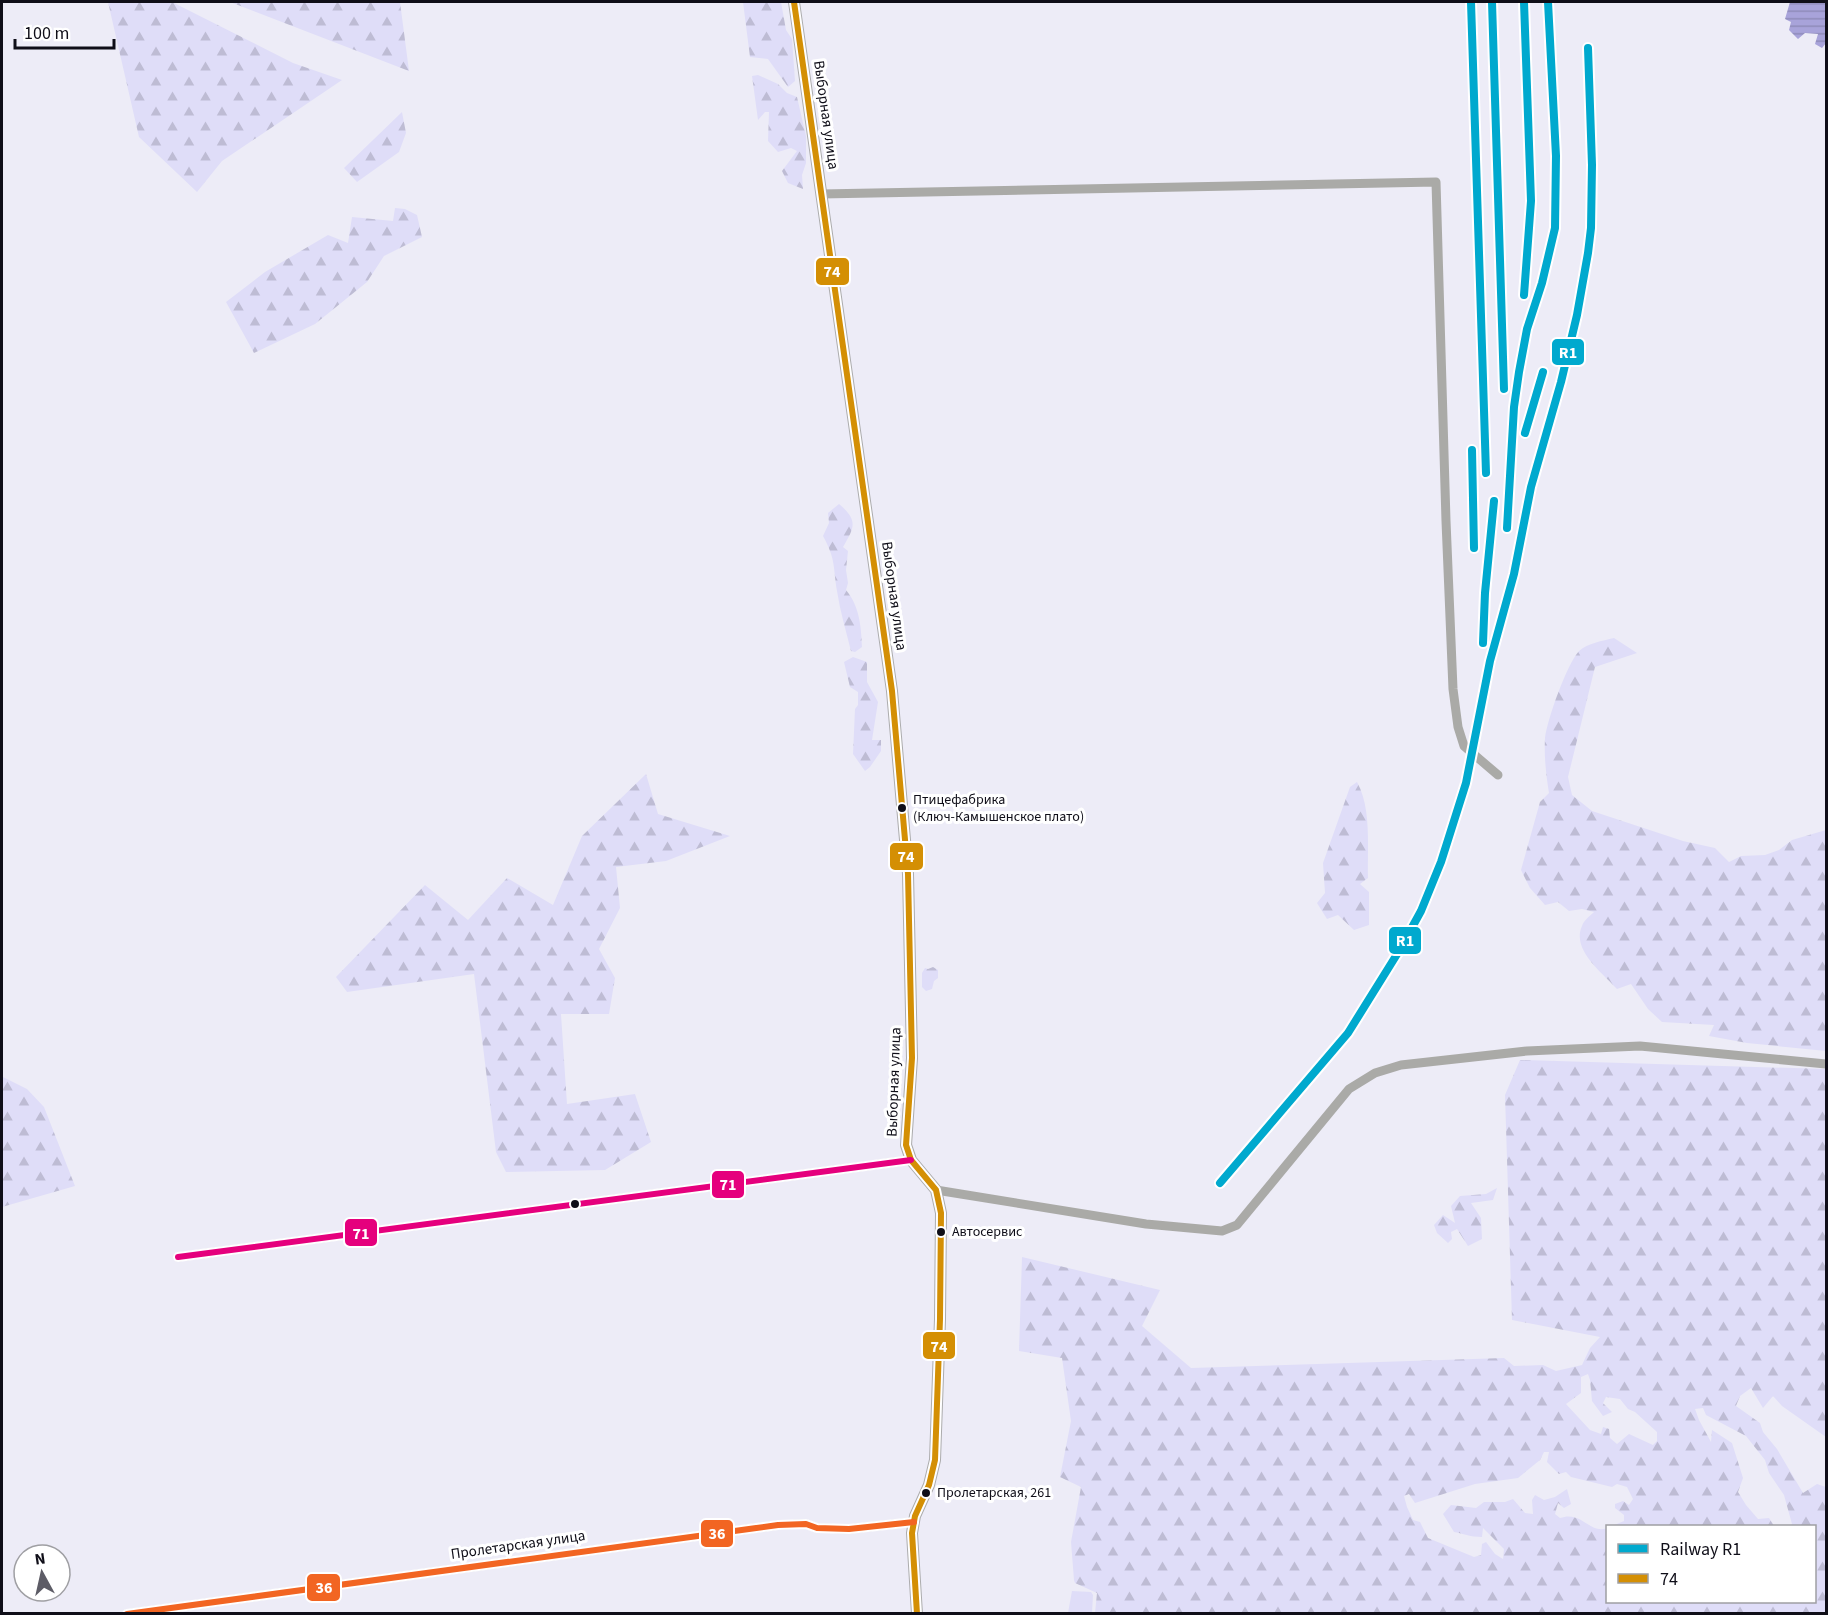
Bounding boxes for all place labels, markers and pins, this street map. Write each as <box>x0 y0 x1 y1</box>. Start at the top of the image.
place label: Птицефабрика (Ключ-Камышенское плато) <box>913 790 1084 827</box>
marker: Птицефабрика (Ключ-Камышенское плато) <box>896 802 908 814</box>
unlabelled marker <box>569 1198 581 1210</box>
place label: Автосервис <box>952 1222 1023 1242</box>
marker: Автосервис <box>935 1226 947 1238</box>
place label: Пролетарская, 261 <box>937 1483 1051 1503</box>
marker: Пролетарская, 261 <box>920 1487 932 1499</box>

